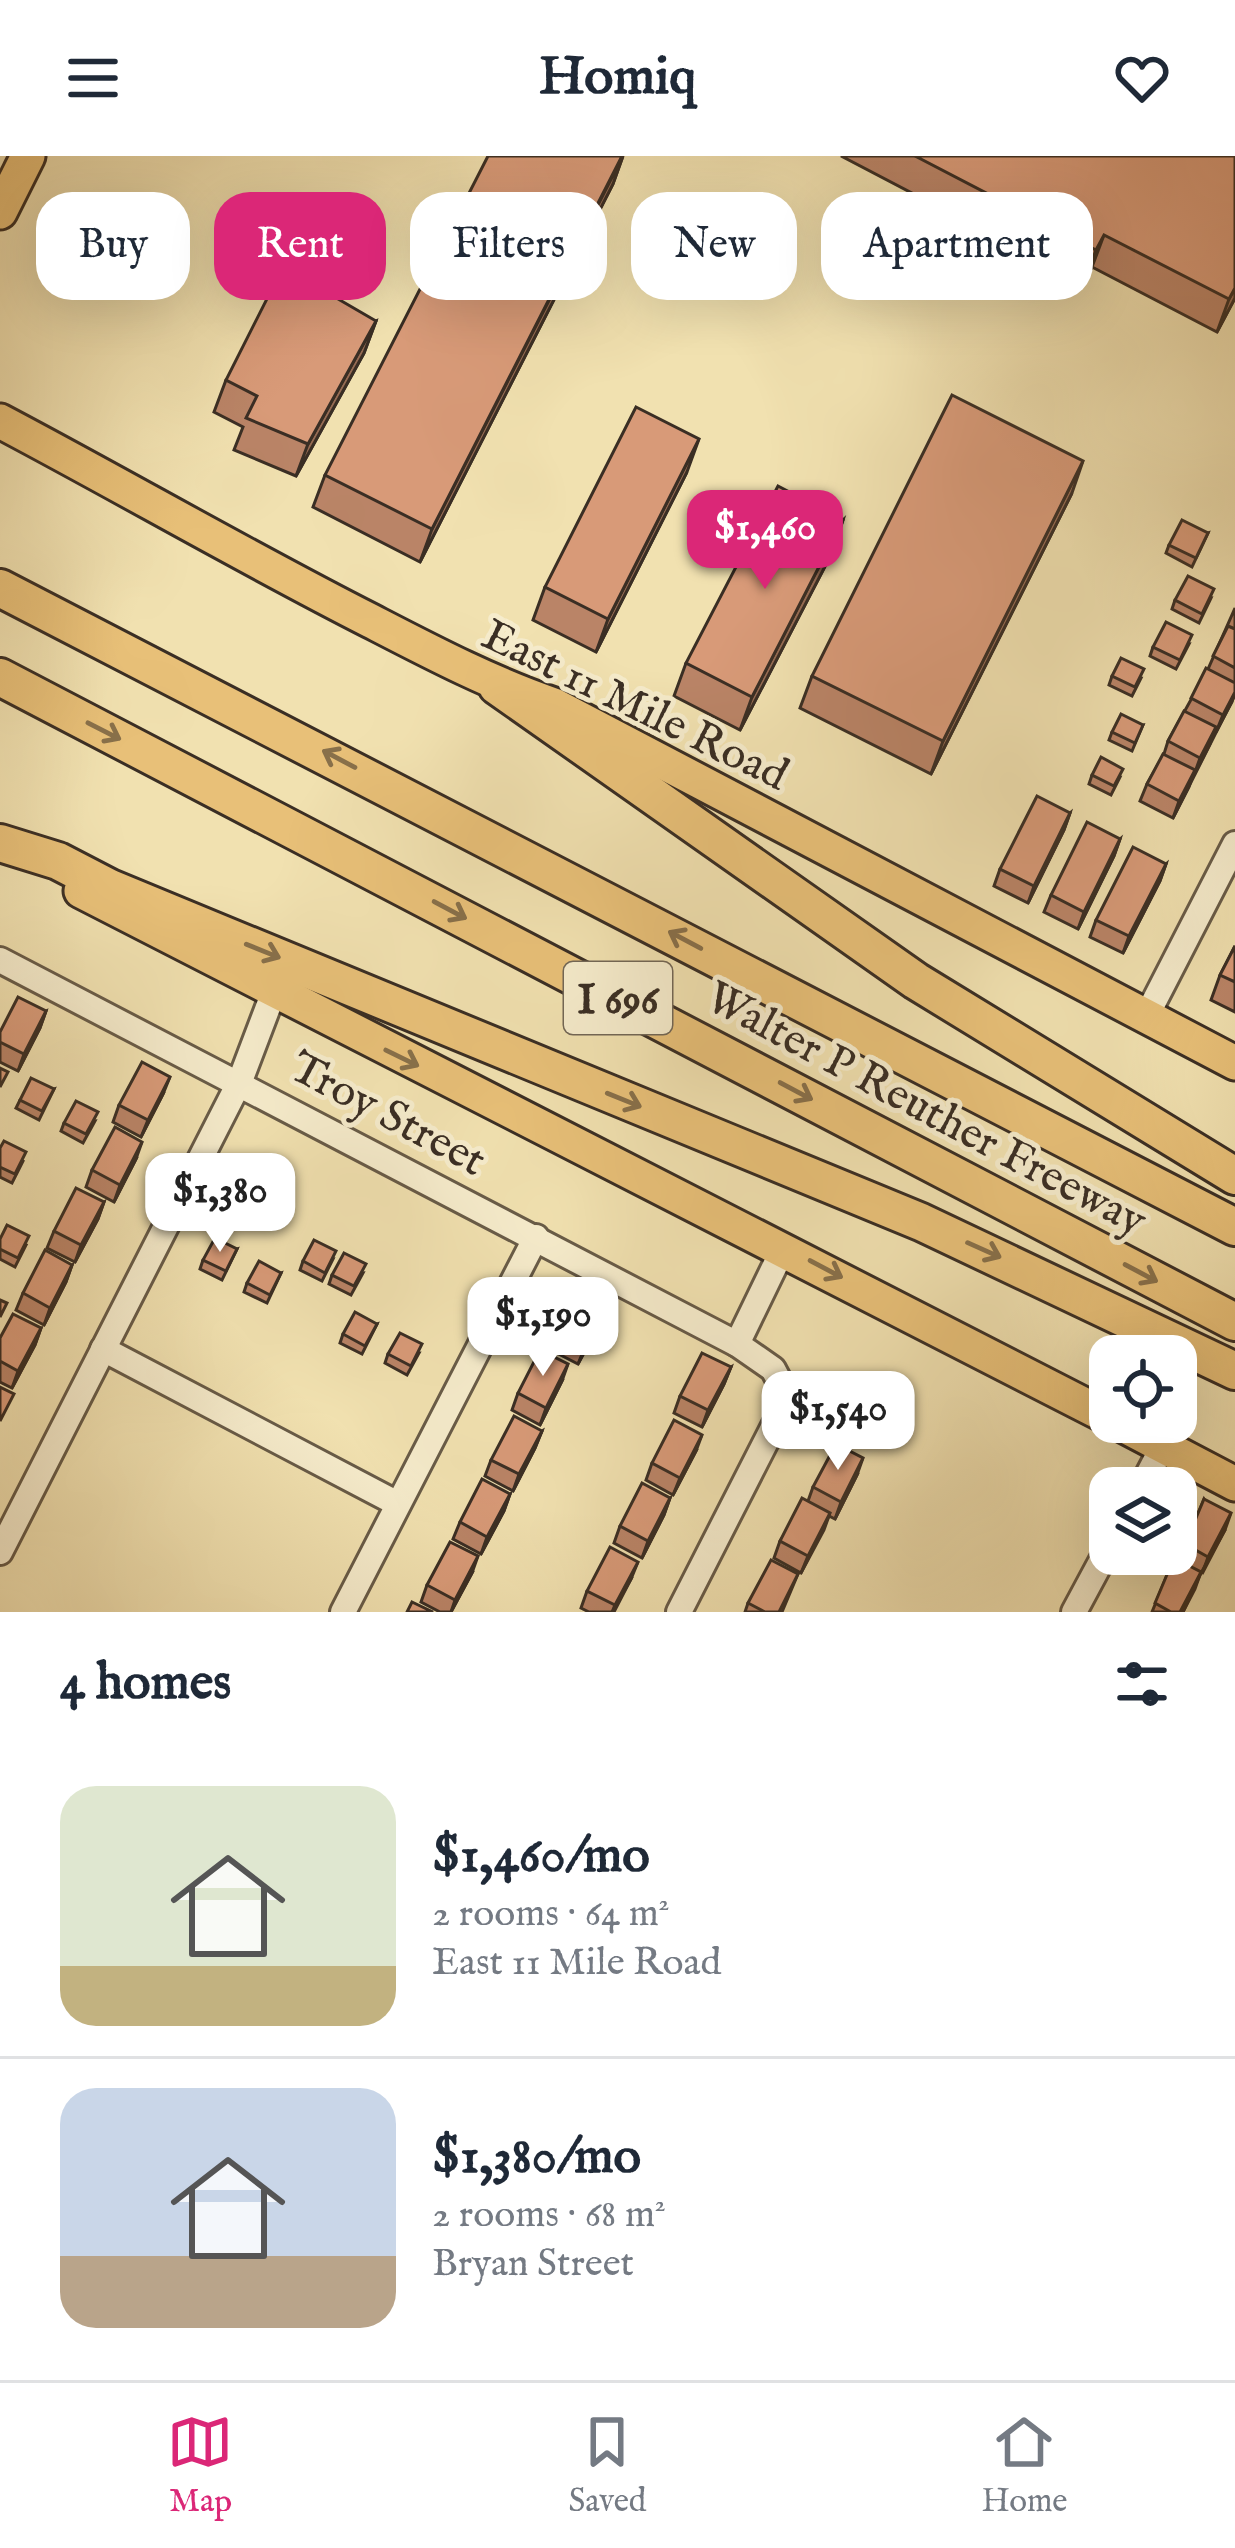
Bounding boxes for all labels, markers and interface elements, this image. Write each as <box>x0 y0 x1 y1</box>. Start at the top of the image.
text: Homiq <box>539 44 696 113</box>
icon: menu <box>60 45 126 111</box>
icon: heart <box>1109 45 1175 111</box>
chip: Buy <box>36 192 190 300</box>
chip: Rent <box>214 192 386 300</box>
chip: Filters <box>410 192 607 300</box>
chip: New <box>631 192 797 300</box>
chip: Apartment <box>821 192 1093 300</box>
pin: $1,460 <box>667 490 863 592</box>
text: $1,460 <box>714 504 816 553</box>
street label: East 11 Mile Road <box>472 607 798 805</box>
one-way arrow <box>86 720 121 743</box>
one-way arrow <box>321 747 357 770</box>
one-way arrow <box>432 900 467 923</box>
one-way arrow <box>668 928 703 951</box>
one-way arrow <box>244 942 281 963</box>
road number: I 696 <box>564 962 672 1034</box>
street label: Walter P Reuther Freeway <box>695 970 1156 1251</box>
street label: Troy Street <box>280 1040 495 1190</box>
one-way arrow <box>383 1047 419 1070</box>
one-way arrow <box>777 1080 812 1103</box>
one-way arrow <box>604 1091 641 1112</box>
pin: $1,380 <box>122 1153 318 1255</box>
text: $1,380 <box>172 1167 268 1216</box>
one-way arrow <box>965 1240 1001 1262</box>
one-way arrow <box>807 1258 842 1281</box>
one-way arrow <box>1122 1262 1157 1285</box>
pin: $1,190 <box>445 1277 641 1379</box>
text: $1,190 <box>494 1291 592 1340</box>
map controls <box>1089 1335 1197 1575</box>
button: locate <box>1089 1335 1197 1443</box>
pin: $1,540 <box>740 1371 936 1473</box>
text: $1,540 <box>789 1385 887 1434</box>
button: layers <box>1089 1467 1197 1575</box>
icon: filters <box>1109 1651 1175 1717</box>
text: 4 homes <box>60 1652 231 1717</box>
text: $1,460/mo <box>432 1825 650 1890</box>
icon: home <box>156 1834 300 1978</box>
text: 2 rooms · 64 m² <box>432 1890 670 1939</box>
text: East 11 Mile Road <box>432 1939 721 1988</box>
text: $1,380/mo <box>432 2126 641 2191</box>
icon: home <box>156 2136 300 2280</box>
text: 2 rooms · 68 m² <box>432 2191 666 2240</box>
text: Bryan Street <box>432 2240 634 2289</box>
tab: Map <box>167 2409 233 2523</box>
tab: Saved <box>568 2409 646 2523</box>
tab: Home <box>981 2409 1068 2523</box>

